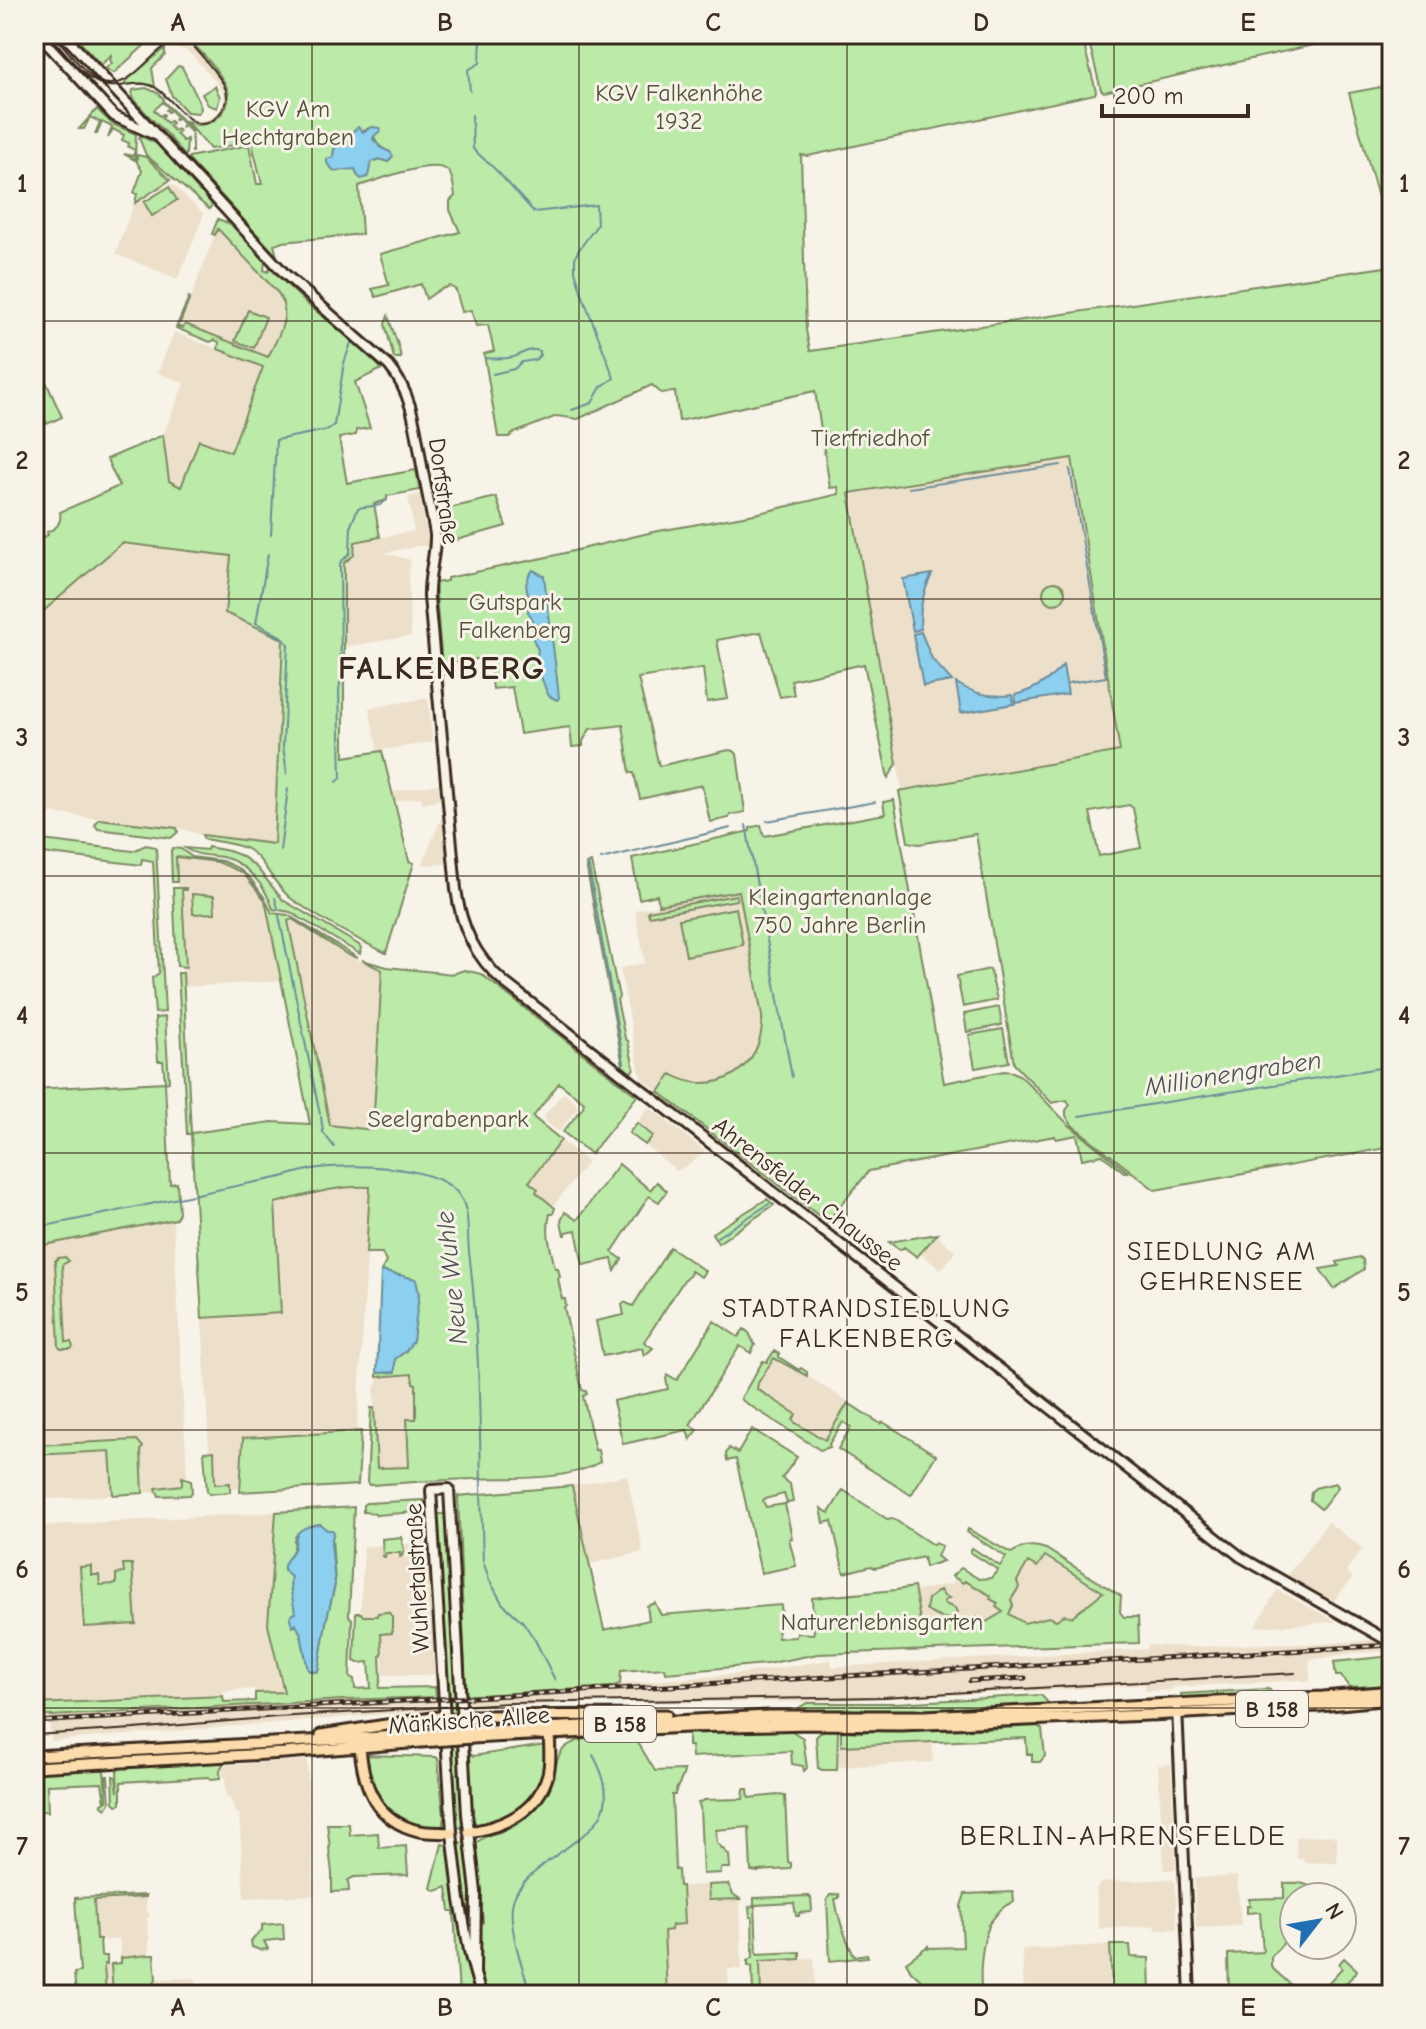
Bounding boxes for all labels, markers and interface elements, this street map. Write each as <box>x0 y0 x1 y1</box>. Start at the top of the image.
text: A <box>171 8 186 38</box>
text: B <box>437 8 453 38</box>
text: C <box>705 8 721 38</box>
text: D <box>973 8 989 38</box>
text: E <box>1240 8 1256 38</box>
scale bar <box>1102 68 1248 118</box>
park label: KGV Falkenhöhe 1932 <box>595 79 763 135</box>
text: 200 m <box>1114 82 1184 110</box>
park label: KGV Am Hechtgraben <box>222 95 354 151</box>
text: 1 <box>17 169 27 199</box>
text: 1 <box>1399 169 1409 199</box>
park label: Tierfriedhof <box>811 424 930 452</box>
street label: Dorfstraße <box>423 436 465 546</box>
text: 2 <box>16 446 28 476</box>
text: 2 <box>1398 446 1410 476</box>
park label: Gutspark Falkenberg <box>459 588 571 644</box>
district label: FALKENBERG <box>338 650 546 687</box>
text: 3 <box>16 723 28 753</box>
text: 3 <box>1398 723 1410 753</box>
park label: Kleingartenanlage 750 Jahre Berlin <box>748 883 932 939</box>
text: 4 <box>16 1001 28 1031</box>
text: 4 <box>1398 1001 1410 1031</box>
water label: Millionengraben <box>1142 1045 1324 1103</box>
park label: Seelgrabenpark <box>367 1105 529 1133</box>
street label: Ahrensfelder Chaussee <box>707 1111 909 1277</box>
water label: Neue Wuhle <box>430 1209 474 1346</box>
district label: SIEDLUNG AM GEHRENSEE <box>1127 1237 1317 1297</box>
text: 5 <box>15 1278 29 1308</box>
text: 5 <box>1397 1278 1411 1308</box>
district label: STADTRANDSIEDLUNG FALKENBERG <box>722 1294 1012 1354</box>
street label: Wuhletalstraße <box>399 1502 435 1654</box>
text: 6 <box>15 1555 29 1585</box>
text: 6 <box>1397 1555 1411 1585</box>
park label: Naturerlebnisgarten <box>781 1608 983 1636</box>
road number: B 158 <box>1236 1691 1308 1727</box>
street label: Märkische Allee <box>387 1700 551 1740</box>
road number: B 158 <box>584 1706 656 1742</box>
district label: BERLIN-AHRENSFELDE <box>959 1820 1287 1852</box>
text: 7 <box>16 1832 28 1862</box>
text: 7 <box>1398 1832 1410 1862</box>
north arrow <box>1278 1881 1358 1961</box>
text: N <box>1319 1898 1349 1924</box>
text: A <box>171 1993 186 2023</box>
text: B <box>437 1993 453 2023</box>
text: C <box>705 1993 721 2023</box>
text: D <box>973 1993 989 2023</box>
text: E <box>1240 1993 1256 2023</box>

